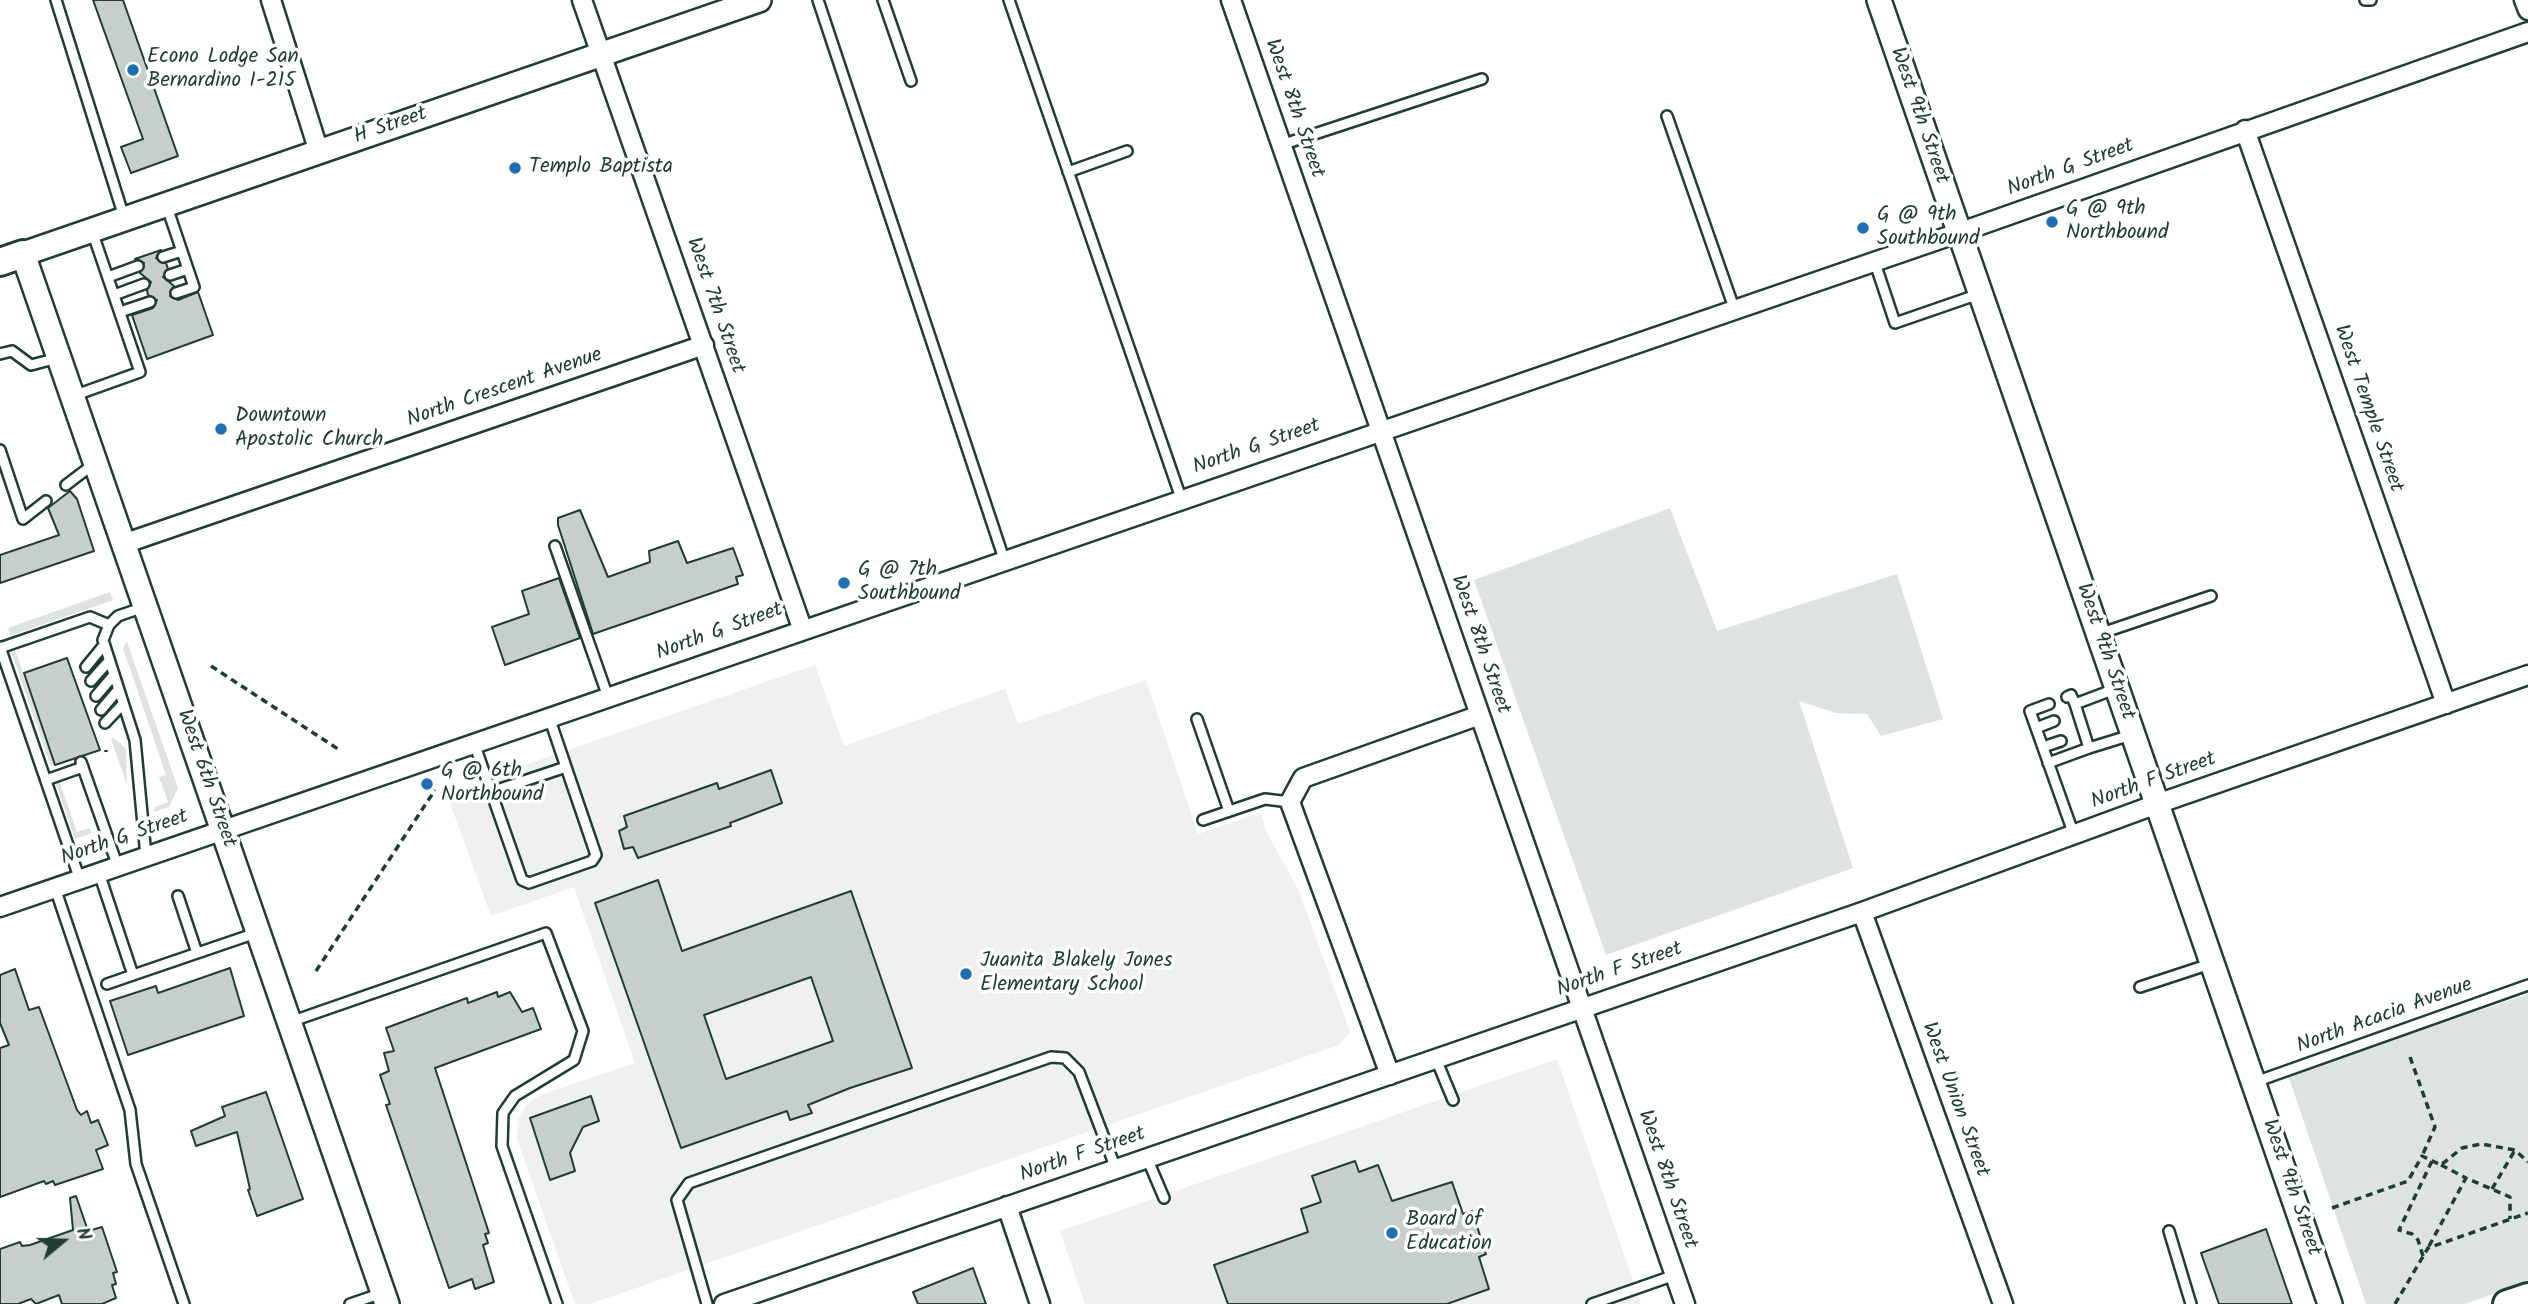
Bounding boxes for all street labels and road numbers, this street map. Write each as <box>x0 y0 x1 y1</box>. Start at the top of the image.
street label: West 8th Street <box>1257 36 1329 182</box>
street label: West 9th Street <box>1883 44 1953 188</box>
street label: H Street <box>351 103 431 151</box>
street label: North G Street <box>2004 134 2138 204</box>
street label: West 7th Street <box>679 235 749 377</box>
street label: West Temple Street <box>2327 322 2407 496</box>
street label: North Crescent Avenue <box>404 344 606 434</box>
street label: North G Street <box>1190 414 1324 482</box>
street label: West 8th Street <box>1443 572 1515 718</box>
street label: West 9th Street <box>2069 580 2139 724</box>
street label: North G Street <box>653 598 787 668</box>
street label: West 6th Street <box>170 707 240 851</box>
street label: North F Street <box>2088 748 2220 816</box>
street label: North G Street <box>58 805 192 873</box>
street label: North F Street <box>1554 938 1686 1004</box>
street label: North Acacia Avenue <box>2294 974 2476 1060</box>
street label: West Union Street <box>1914 1019 1994 1181</box>
street label: West 8th Street <box>1630 1107 1702 1253</box>
street label: West 9th Street <box>2255 1116 2325 1260</box>
street label: North F Street <box>1017 1123 1149 1189</box>

